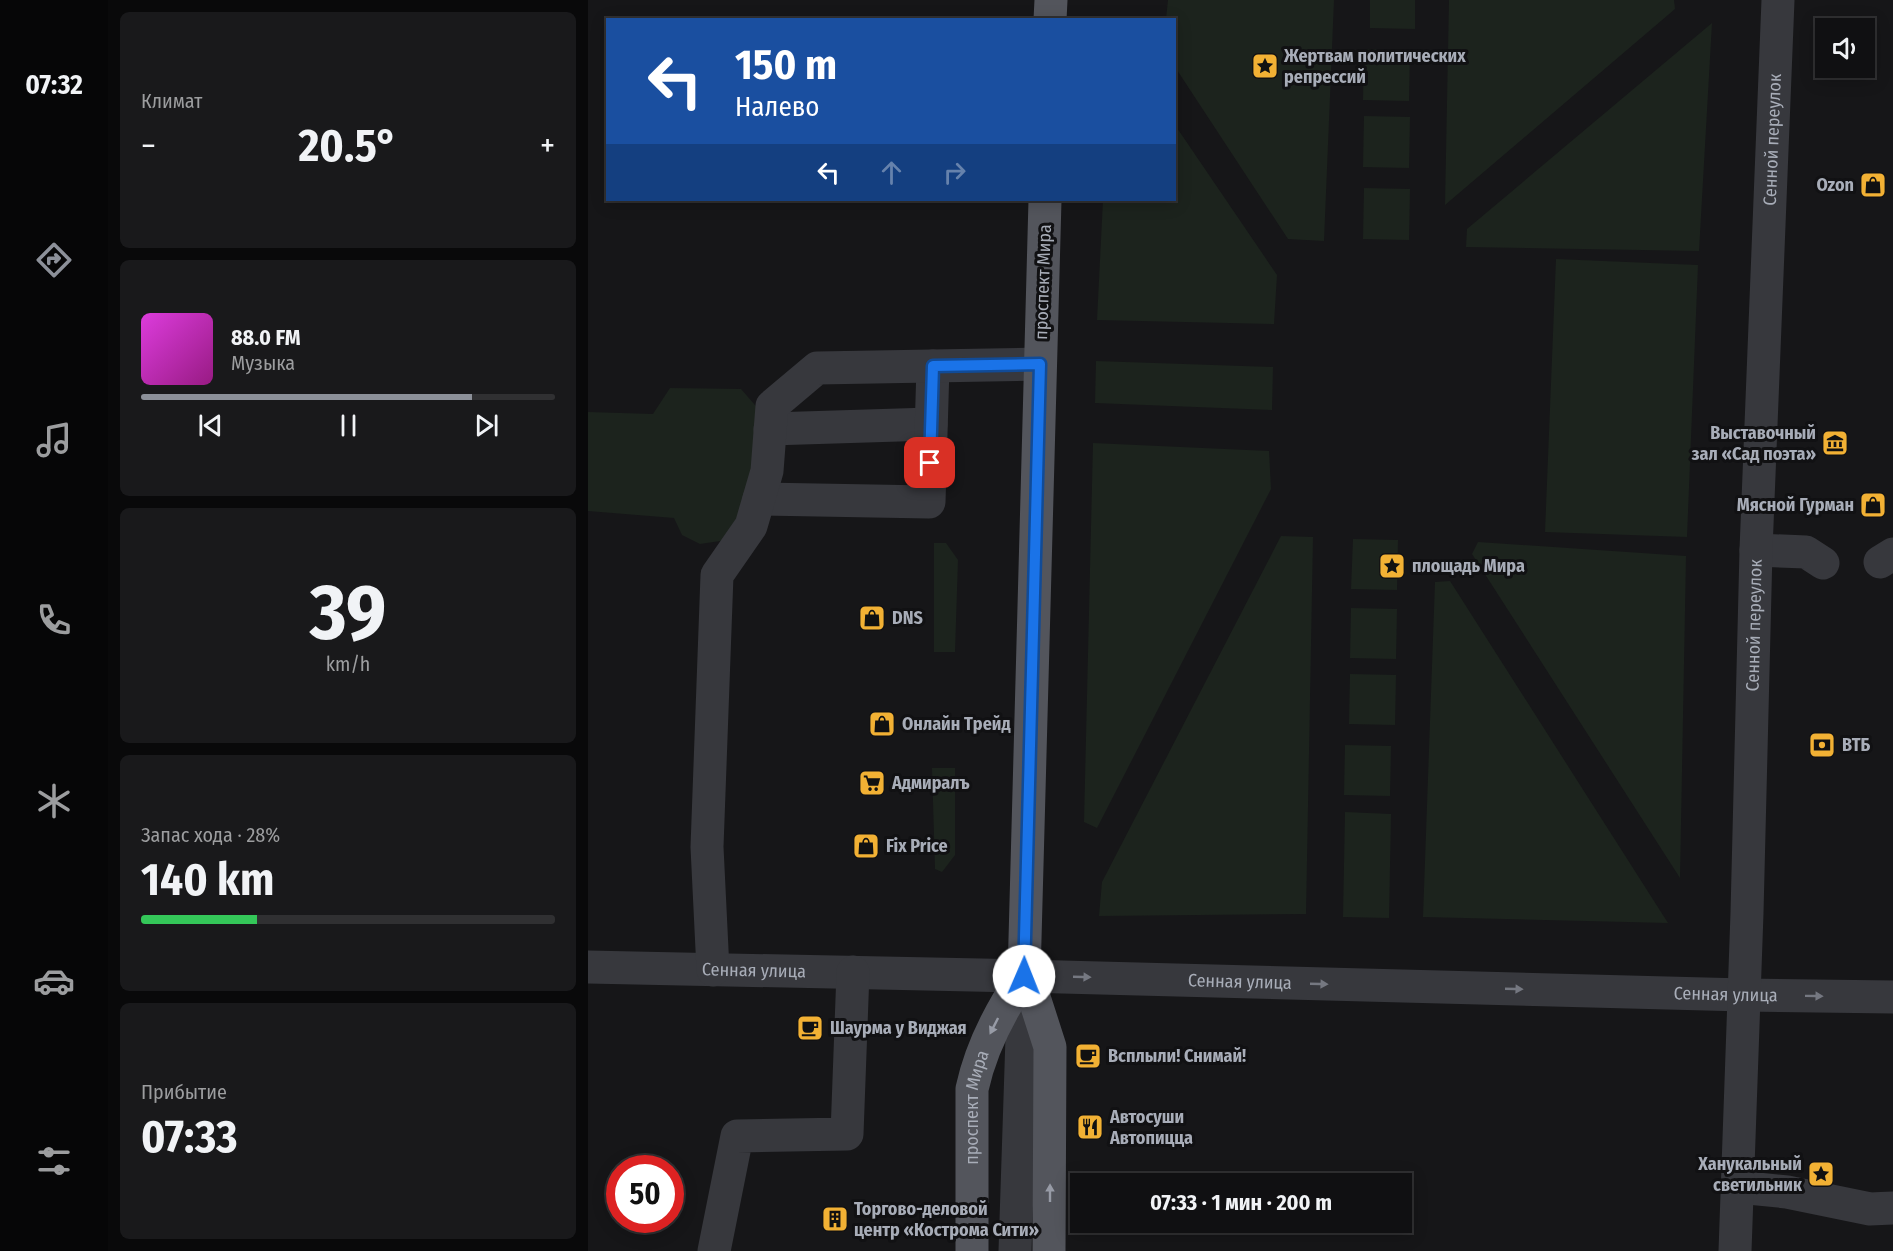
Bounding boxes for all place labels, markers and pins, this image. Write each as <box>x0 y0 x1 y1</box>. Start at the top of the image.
place label: Жертвам политических репрессий <box>1283 45 1466 88</box>
place icon: Жертвам политических репрессий <box>1250 51 1280 81</box>
shop icon: Ozon <box>1858 170 1888 200</box>
place label: Ozon <box>1816 174 1854 196</box>
place label: Выставочный зал «Сад поэта» <box>1692 422 1816 465</box>
museum icon: Выставочный зал «Сад поэта» <box>1820 428 1850 458</box>
pin <box>904 437 955 488</box>
shop icon: Мясной Гурман <box>1858 490 1888 520</box>
place label: Мясной Гурман <box>1737 494 1854 516</box>
place icon: площадь Мира <box>1377 551 1407 581</box>
place label: площадь Мира <box>1412 555 1525 577</box>
shop icon: DNS <box>857 603 887 633</box>
place label: DNS <box>892 607 923 629</box>
shop icon: Онлайн Трейд <box>867 709 897 739</box>
place label: Онлайн Трейд <box>902 713 1011 735</box>
bank icon: ВТБ <box>1807 730 1837 760</box>
place label: ВТБ <box>1842 734 1871 756</box>
supermarket icon: Адмиралъ <box>857 768 887 798</box>
place label: Адмиралъ <box>891 772 970 794</box>
shop icon: Fix Price <box>851 831 881 861</box>
place label: Fix Price <box>886 835 948 857</box>
cafe icon: Шаурма у Виджая <box>795 1013 825 1043</box>
place label: Шаурма у Виджая <box>830 1017 967 1039</box>
cafe icon: Всплыли! Снимай! <box>1073 1041 1103 1071</box>
place label: Всплыли! Снимай! <box>1108 1045 1246 1067</box>
place label: Автосуши Автопицца <box>1109 1106 1193 1149</box>
restaurant icon: Автосуши Автопицца <box>1075 1112 1105 1142</box>
place label: Ханукальный светильник <box>1697 1153 1803 1196</box>
place icon: Ханукальный светильник <box>1806 1159 1836 1189</box>
place label: Торгово-деловой центр «Кострома Сити» <box>854 1198 1039 1241</box>
building icon: Торгово-деловой центр «Кострома Сити» <box>820 1204 850 1234</box>

